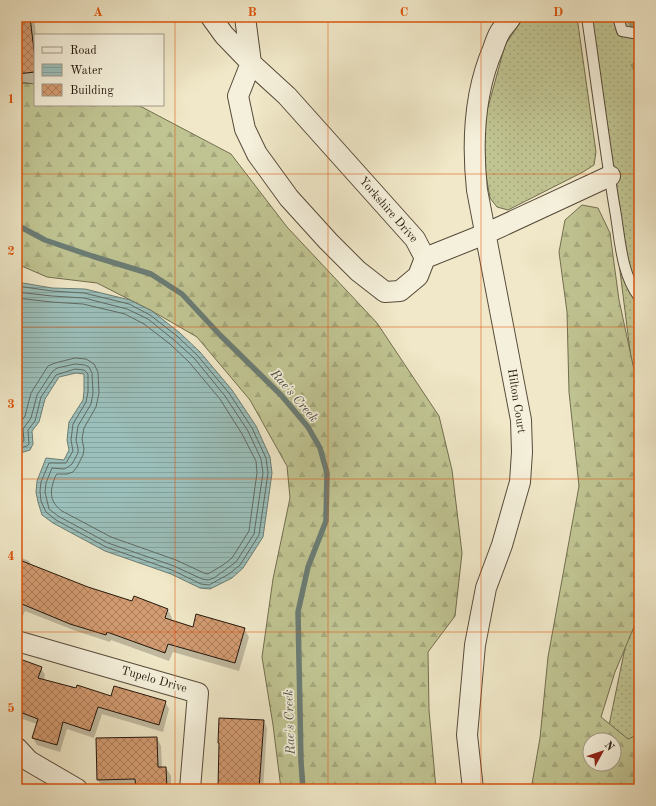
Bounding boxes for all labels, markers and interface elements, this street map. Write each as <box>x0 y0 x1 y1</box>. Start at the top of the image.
text: A <box>93 6 103 19</box>
text: B <box>247 6 257 19</box>
text: C <box>400 6 408 19</box>
text: D <box>553 6 563 19</box>
legend <box>34 34 164 106</box>
text: Road <box>70 45 97 57</box>
text: Water <box>70 65 103 77</box>
text: Building <box>70 85 114 97</box>
text: 1 <box>7 93 15 106</box>
street label: Yorkshire Drive <box>356 175 420 245</box>
text: 2 <box>7 245 15 258</box>
water label: Rae's Creek <box>267 366 320 425</box>
street label: Hilton Court <box>505 368 527 434</box>
text: 3 <box>7 398 15 411</box>
text: 4 <box>7 550 15 563</box>
street label: Tupelo Drive <box>120 665 189 695</box>
water label: Rae's Creek <box>282 689 298 756</box>
text: 5 <box>7 702 15 715</box>
north arrow <box>582 732 622 772</box>
text: N <box>602 740 616 754</box>

